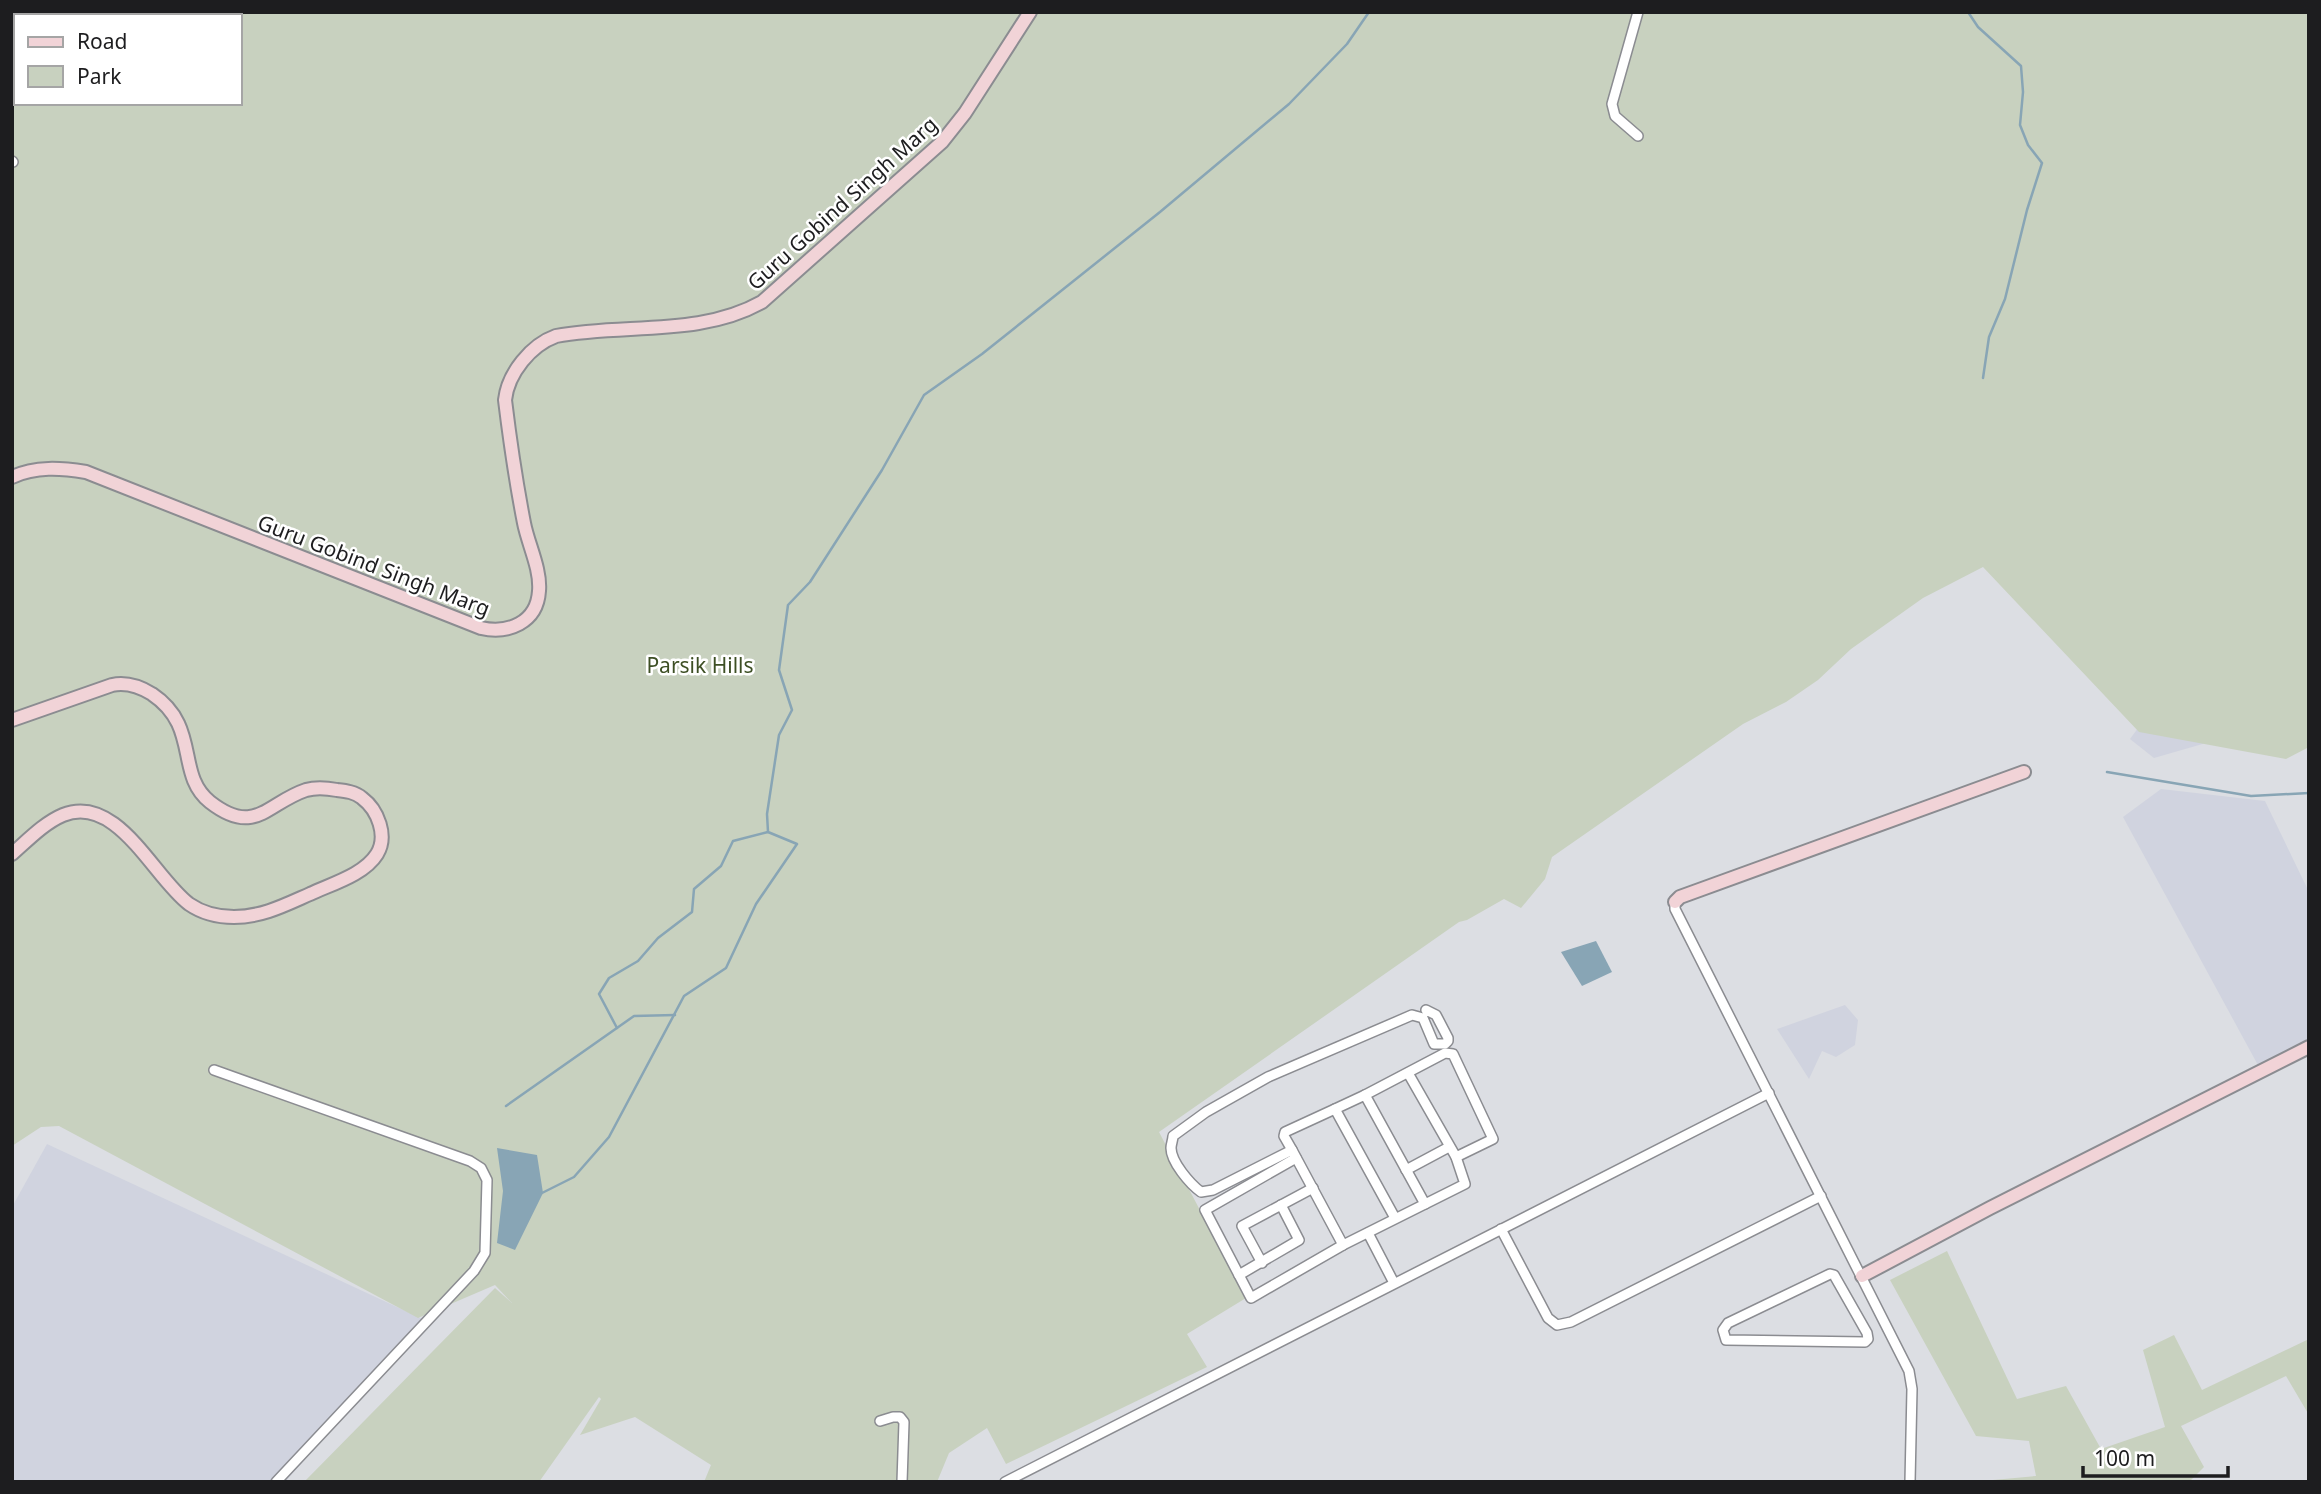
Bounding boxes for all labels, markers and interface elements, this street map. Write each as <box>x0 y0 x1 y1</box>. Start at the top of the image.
legend <box>14 14 242 105</box>
text: Road <box>77 27 127 55</box>
text: Park <box>77 62 122 90</box>
street label: Guru Gobind Singh Marg <box>741 110 943 296</box>
street label: Guru Gobind Singh Marg <box>254 508 494 622</box>
park label: Parsik Hills <box>646 651 754 679</box>
scale bar <box>2083 1434 2228 1478</box>
text: 100 m <box>2094 1444 2155 1472</box>

